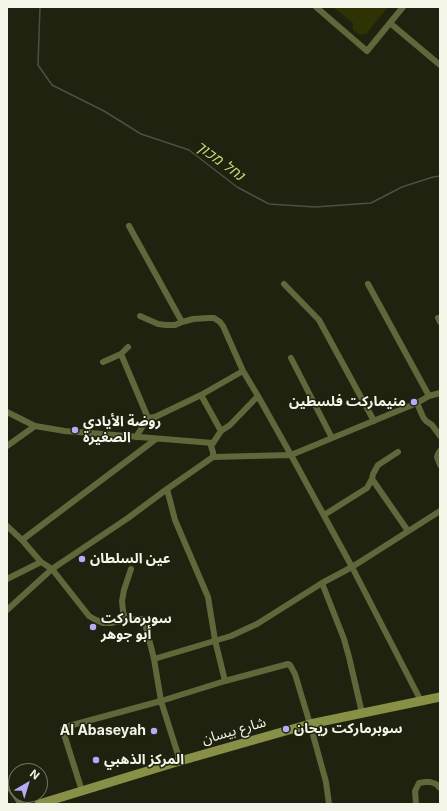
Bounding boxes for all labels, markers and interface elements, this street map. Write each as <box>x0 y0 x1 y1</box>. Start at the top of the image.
water label: נחל מכוך <box>192 137 248 185</box>
place label: منيماركت فلسطين <box>289 394 406 410</box>
marker: منيماركت فلسطين <box>409 397 419 407</box>
place label: روضة الأيادي الصغيرة <box>83 414 161 446</box>
marker: روضة الأيادي الصغيرة <box>70 425 80 435</box>
place label: عين السلطان <box>90 551 171 567</box>
marker: عين السلطان <box>77 554 87 564</box>
place label: سوبرماركت أبو جوهر <box>101 611 172 644</box>
marker: سوبرماركت أبو جوهر <box>88 622 98 632</box>
street label: شارع بيسان <box>200 714 268 748</box>
place label: سوبرماركت ريحان <box>294 721 403 737</box>
place label: Al Abaseyah <box>60 723 146 739</box>
marker: سوبرماركت ريحان <box>281 724 291 734</box>
marker: Al Abaseyah <box>149 726 159 736</box>
place label: المركز الذهبي <box>104 752 184 768</box>
marker: المركز الذهبي <box>91 755 101 765</box>
north arrow <box>8 763 48 803</box>
text: N <box>27 766 42 782</box>

